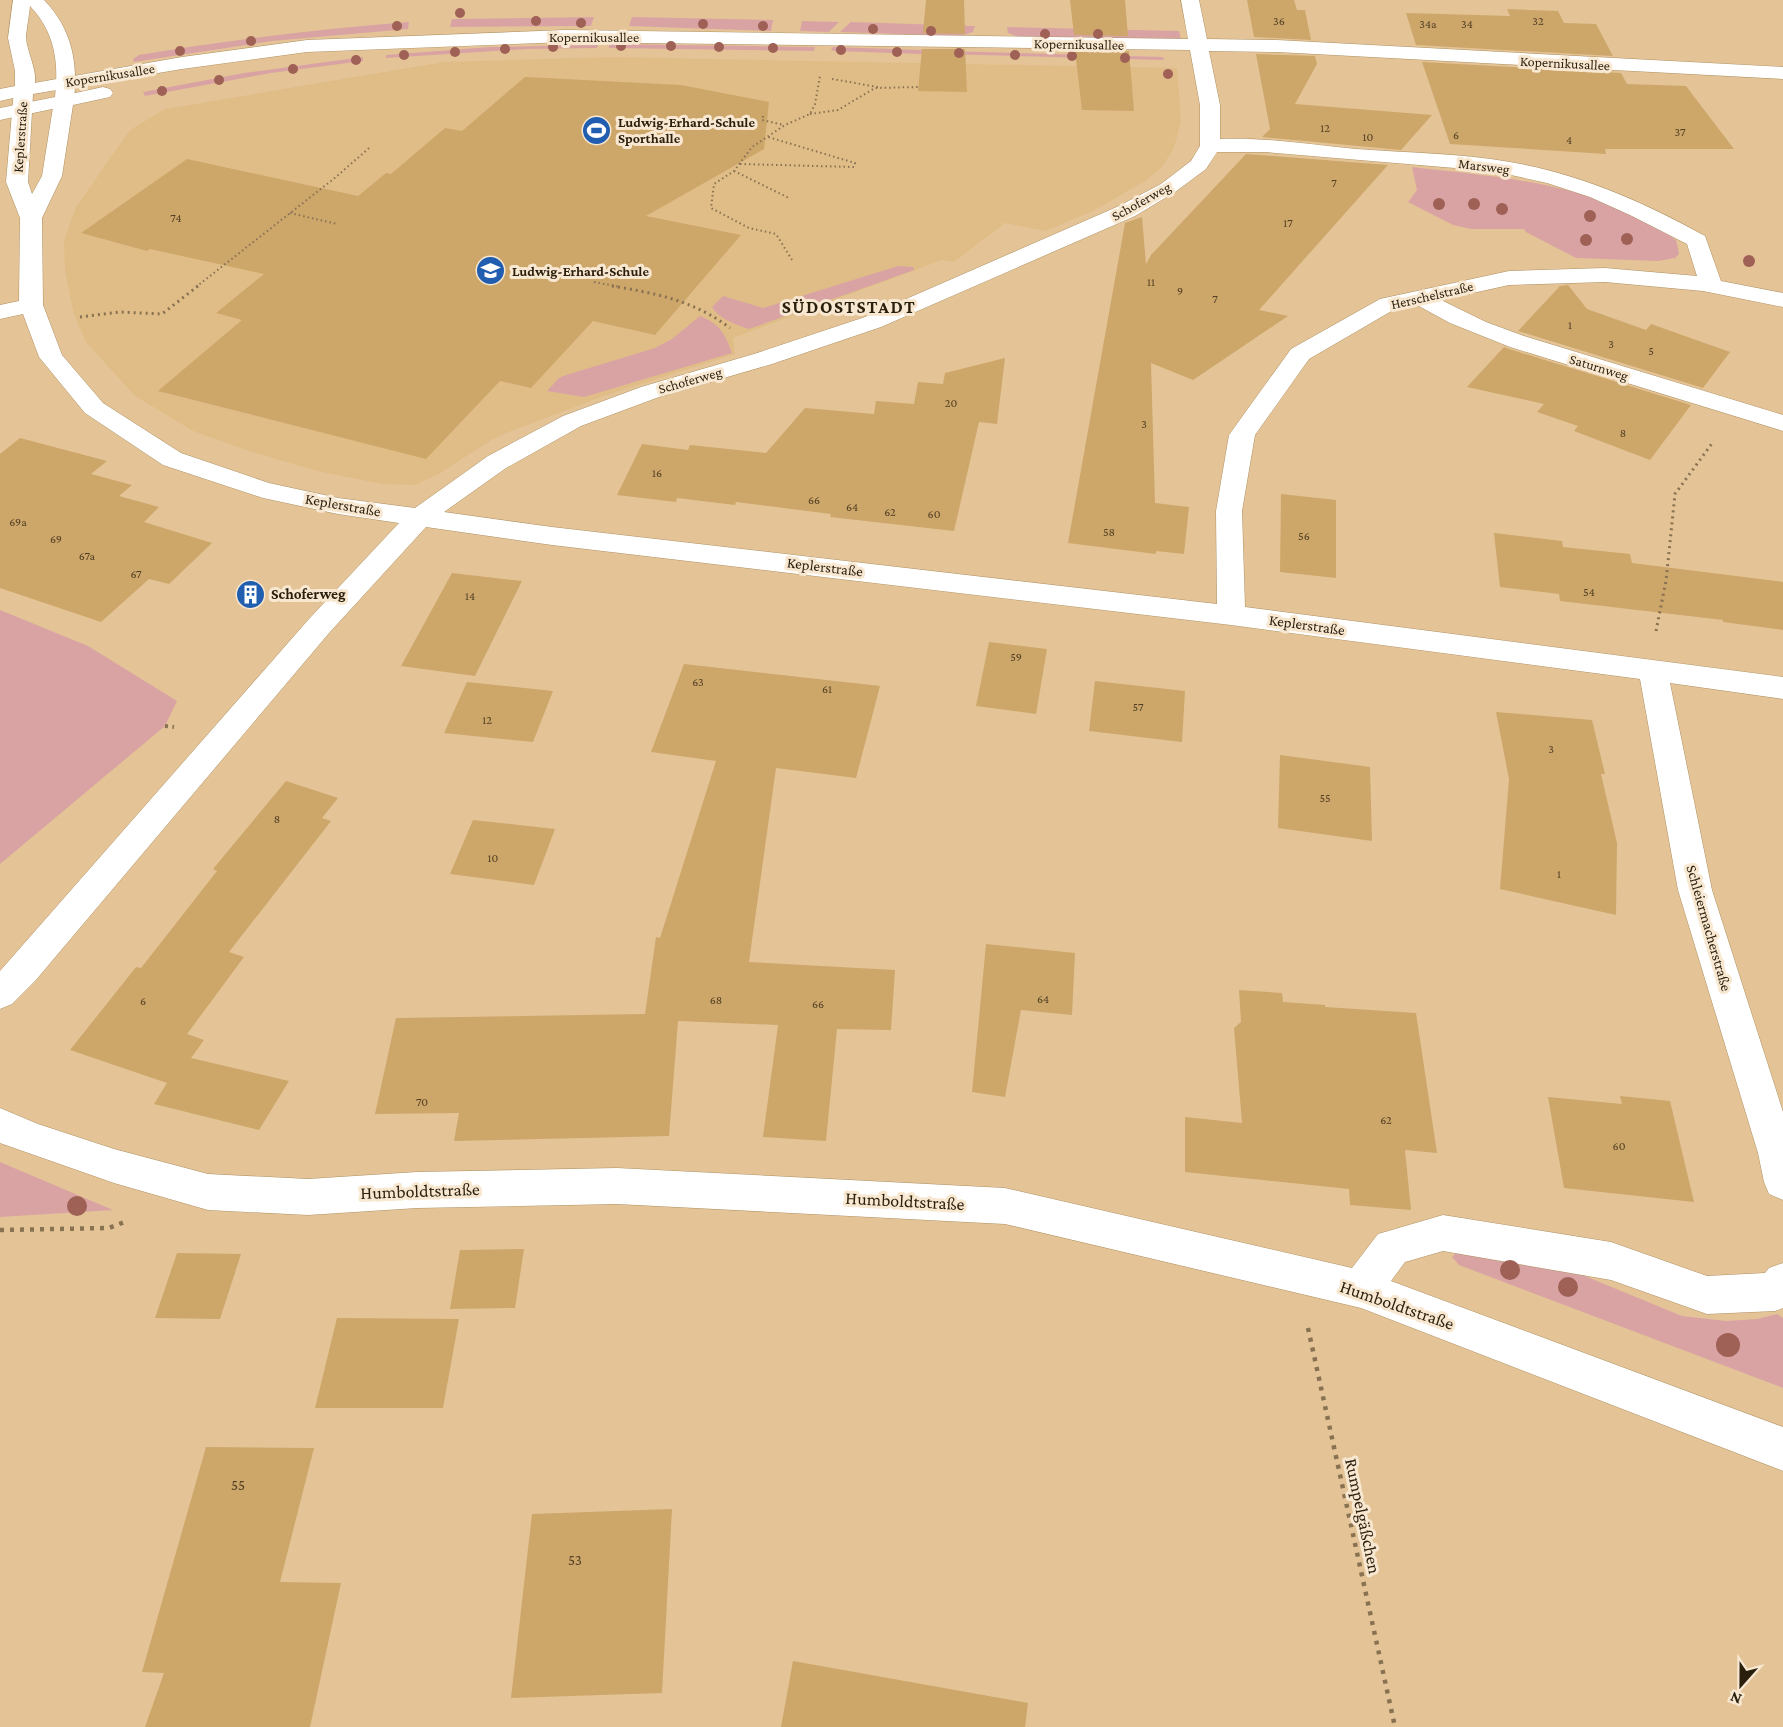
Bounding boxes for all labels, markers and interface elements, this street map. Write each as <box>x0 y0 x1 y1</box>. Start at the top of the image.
house number: 36 <box>1273 14 1285 28</box>
house number: 32 <box>1532 14 1544 28</box>
house number: 34a <box>1419 17 1437 31</box>
house number: 34 <box>1461 17 1473 31</box>
street label: Kopernikusallee <box>549 29 639 45</box>
street label: Kopernikusallee <box>1034 35 1124 53</box>
street label: Kopernikusallee <box>1520 53 1610 73</box>
street label: Kopernikusallee <box>64 60 156 90</box>
street label: Keplerstraße <box>10 101 30 173</box>
sports icon: Ludwig-Erhard-Schule Sporthalle <box>581 114 613 146</box>
place label: Ludwig-Erhard-Schule Sporthalle <box>618 114 755 146</box>
house number: 12 <box>1320 121 1330 135</box>
house number: 37 <box>1674 125 1686 139</box>
house number: 6 <box>1453 128 1459 142</box>
house number: 10 <box>1363 130 1374 144</box>
house number: 4 <box>1566 133 1572 147</box>
street label: Marsweg <box>1457 155 1511 177</box>
house number: 7 <box>1331 176 1337 190</box>
street label: Schoferweg <box>1109 178 1174 224</box>
house number: 74 <box>170 211 182 225</box>
house number: 17 <box>1283 216 1293 230</box>
school or university icon: Ludwig-Erhard-Schule <box>475 255 507 287</box>
place label: Ludwig-Erhard-Schule <box>512 263 649 279</box>
house number: 11 <box>1147 275 1155 289</box>
street label: Herschelstraße <box>1389 278 1475 312</box>
house number: 9 <box>1177 284 1183 298</box>
house number: 7 <box>1212 292 1218 306</box>
district label: SÜDOSTSTADT <box>782 297 916 317</box>
house number: 1 <box>1568 318 1572 332</box>
house number: 3 <box>1608 337 1614 351</box>
house number: 5 <box>1648 344 1654 358</box>
street label: Saturnweg <box>1568 350 1631 384</box>
street label: Schoferweg <box>657 363 724 397</box>
house number: 20 <box>945 396 957 410</box>
house number: 3 <box>1141 417 1147 431</box>
house number: 8 <box>1620 426 1626 440</box>
house number: 16 <box>652 466 662 480</box>
street label: Keplerstraße <box>304 490 382 521</box>
house number: 66 <box>808 493 820 507</box>
house number: 64 <box>846 500 858 514</box>
house number: 62 <box>884 505 896 519</box>
house number: 60 <box>928 507 941 521</box>
house number: 69a <box>9 515 27 529</box>
house number: 58 <box>1103 525 1115 539</box>
house number: 56 <box>1298 529 1310 543</box>
house number: 69 <box>50 532 62 546</box>
house number: 67a <box>79 549 96 563</box>
street label: Keplerstraße <box>786 554 864 581</box>
house number: 67 <box>130 567 142 581</box>
building icon: Schoferweg <box>234 578 266 610</box>
house number: 54 <box>1583 585 1595 599</box>
place label: Schoferweg <box>271 586 346 602</box>
house number: 14 <box>465 589 475 603</box>
street label: Keplerstraße <box>1268 612 1346 639</box>
house number: 59 <box>1010 650 1022 664</box>
house number: 63 <box>692 675 704 689</box>
house number: 61 <box>822 682 832 696</box>
house number: 57 <box>1133 700 1144 714</box>
house number: 12 <box>482 713 492 727</box>
house number: 3 <box>1548 742 1554 756</box>
house number: 55 <box>1319 791 1331 805</box>
house number: 8 <box>274 812 280 826</box>
house number: 10 <box>488 851 499 865</box>
street label: Schleiermacherstraße <box>1683 863 1735 993</box>
house number: 1 <box>1557 867 1561 881</box>
house number: 64 <box>1037 992 1049 1006</box>
house number: 68 <box>710 993 722 1007</box>
house number: 6 <box>140 994 146 1008</box>
house number: 66 <box>812 997 824 1011</box>
house number: 70 <box>416 1095 428 1109</box>
house number: 62 <box>1380 1113 1392 1127</box>
house number: 60 <box>1613 1139 1626 1153</box>
street label: Humboldtstraße <box>360 1179 480 1203</box>
street label: Humboldtstraße <box>845 1188 965 1214</box>
street label: Humboldtstraße <box>1337 1276 1457 1334</box>
street label: Rumpelgäßchen <box>1341 1456 1385 1576</box>
house number: 55 <box>231 1477 245 1493</box>
house number: 53 <box>568 1552 582 1568</box>
north arrow <box>1711 1655 1771 1715</box>
text: N <box>1728 1689 1744 1708</box>

